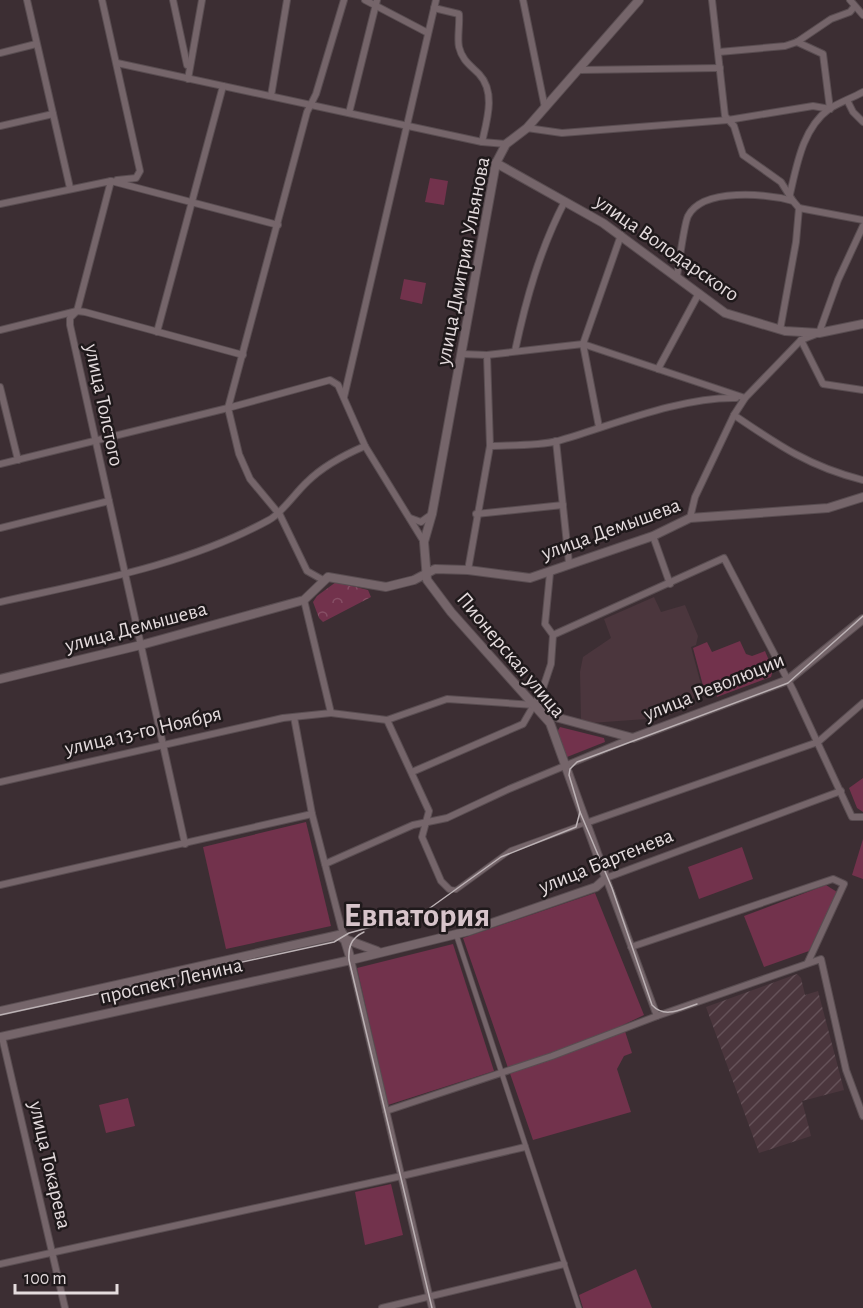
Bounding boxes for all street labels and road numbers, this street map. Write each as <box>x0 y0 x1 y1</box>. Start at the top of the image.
street label: улица Дмитрия Ульянова <box>432 155 494 368</box>
street label: улица Володарского <box>590 190 743 305</box>
street label: улица Толстого <box>81 341 127 468</box>
street label: улица Демышева <box>538 494 684 564</box>
street label: Пионерская улица <box>453 588 570 722</box>
street label: улица Демышева <box>62 598 210 656</box>
street label: улица Революции <box>640 649 787 725</box>
street label: улица 13-го Ноября <box>62 703 223 759</box>
street label: улица Бартенева <box>535 824 676 898</box>
street label: проспект Ленина <box>98 954 245 1008</box>
street label: улица Токарева <box>25 1098 75 1231</box>

